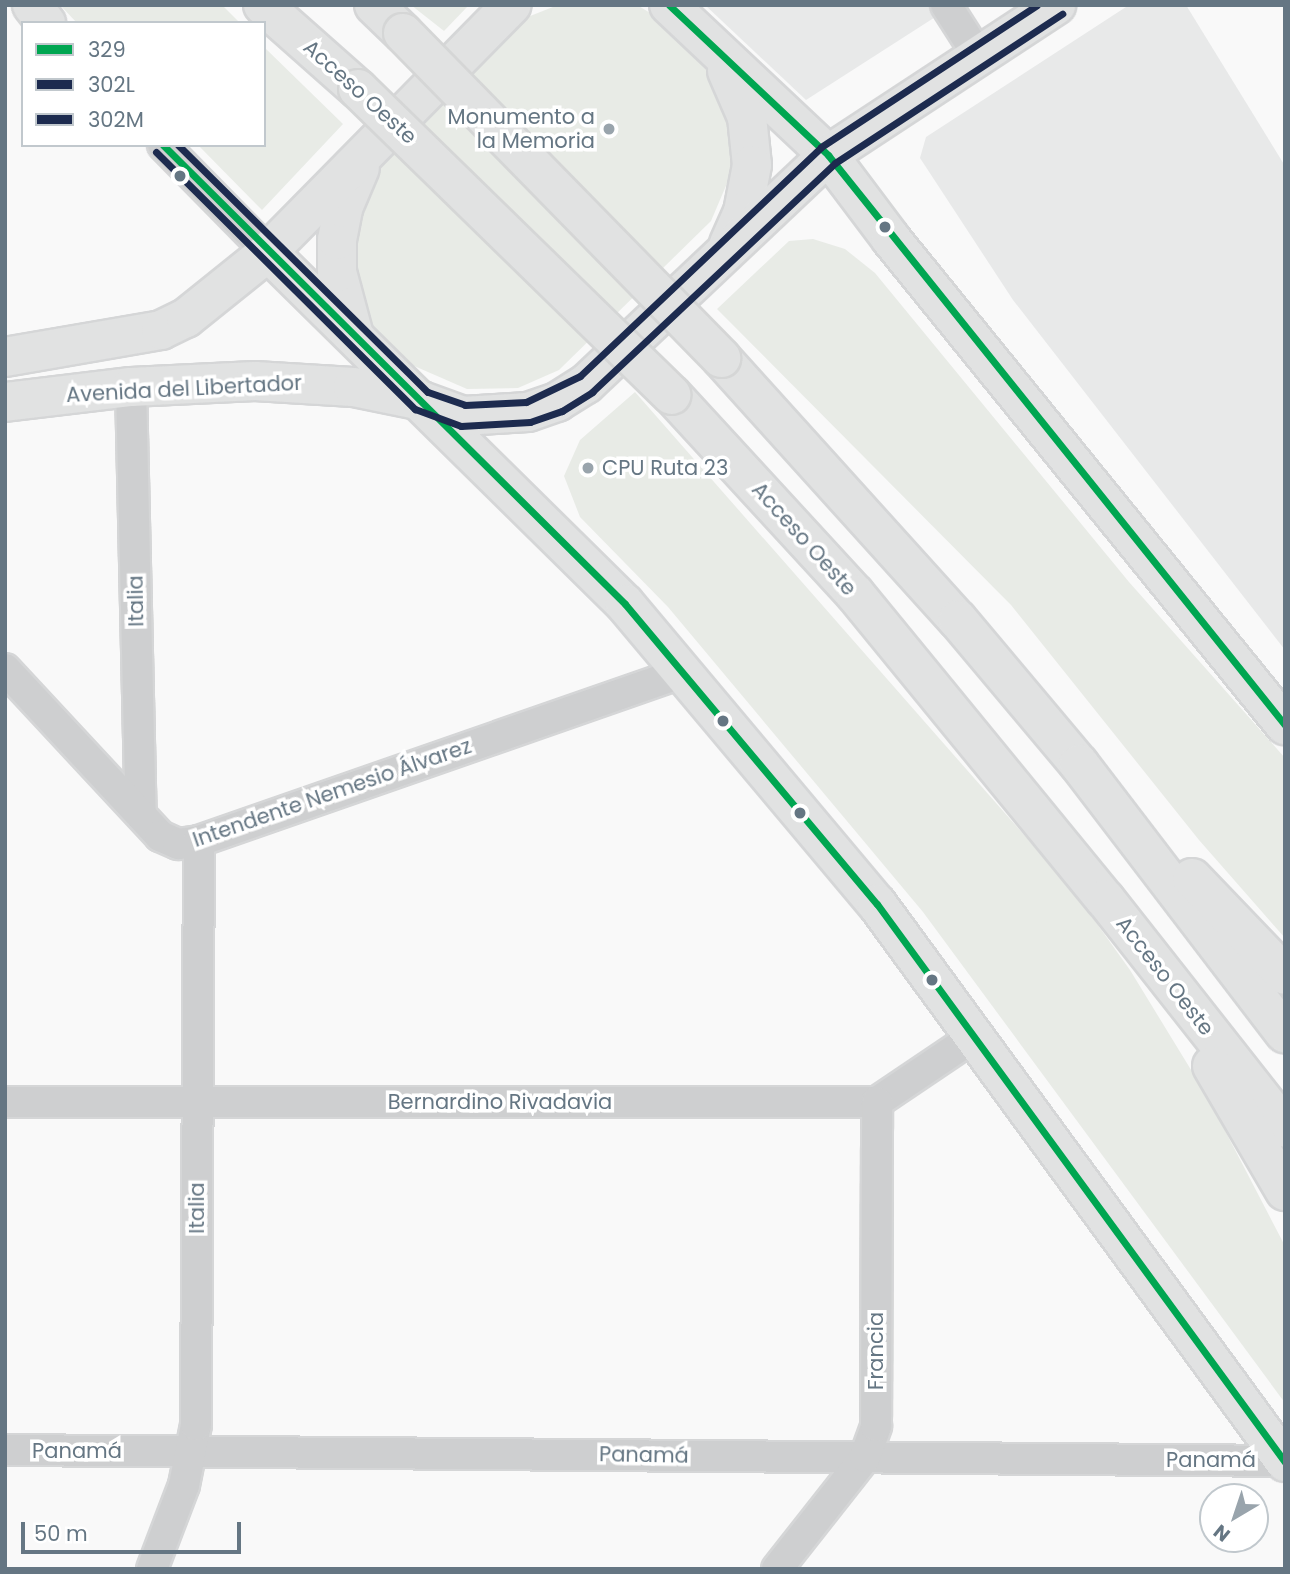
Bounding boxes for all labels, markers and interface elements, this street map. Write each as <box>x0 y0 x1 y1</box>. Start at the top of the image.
legend <box>21 21 266 147</box>
text: 329 <box>88 35 126 64</box>
street label: Acceso Oeste <box>298 35 422 149</box>
text: 302L <box>88 70 135 99</box>
place label: Monumento a la Memoria <box>448 104 595 154</box>
text: 302M <box>88 105 144 134</box>
marker: Monumento a la Memoria <box>601 121 617 137</box>
unlabelled marker <box>173 169 187 183</box>
unlabelled marker <box>878 220 892 234</box>
street label: Avenida del Libertador <box>65 370 303 408</box>
place label: CPU Ruta 23 <box>602 455 728 481</box>
marker: CPU Ruta 23 <box>580 460 596 476</box>
street label: Acceso Oeste <box>747 477 861 601</box>
street label: Italia <box>123 575 149 627</box>
unlabelled marker <box>716 714 730 728</box>
street label: Intendente Nemesio Álvarez <box>189 733 475 853</box>
unlabelled marker <box>793 806 807 820</box>
street label: Acceso Oeste <box>1111 912 1219 1040</box>
unlabelled marker <box>925 973 939 987</box>
street label: Bernardino Rivadavia <box>388 1089 612 1115</box>
street label: Italia <box>184 1182 210 1234</box>
street label: Francia <box>863 1312 889 1390</box>
street label: Panamá <box>32 1438 122 1464</box>
street label: Panamá <box>599 1442 689 1468</box>
street label: Panamá <box>1166 1447 1256 1473</box>
north arrow <box>1199 1483 1269 1553</box>
scale bar <box>24 1508 245 1552</box>
text: N <box>1208 1518 1236 1548</box>
text: 50 m <box>34 1519 88 1548</box>

